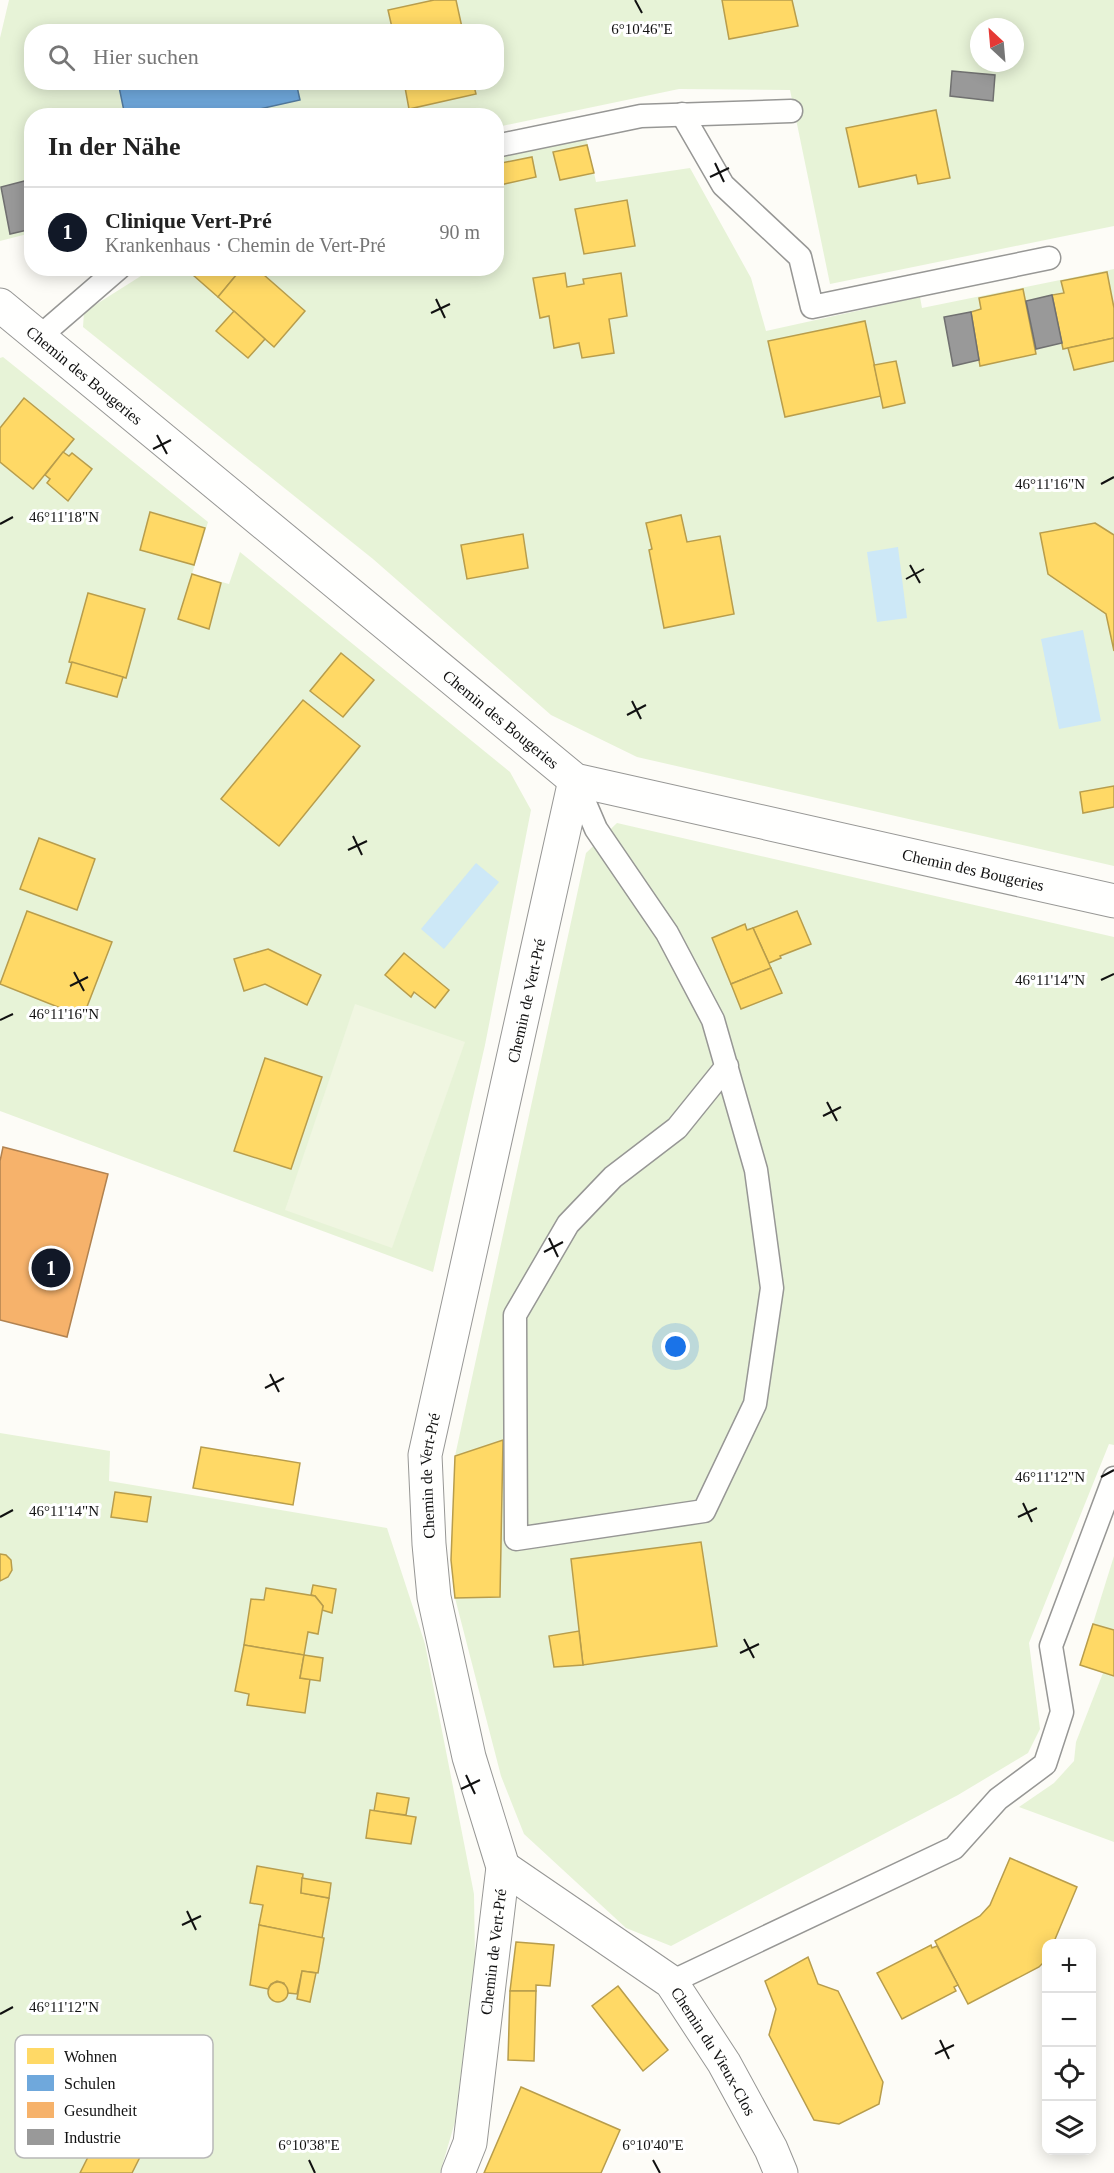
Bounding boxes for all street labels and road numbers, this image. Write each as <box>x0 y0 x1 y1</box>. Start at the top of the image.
street label: Chemin des Bougeries <box>24 322 146 428</box>
street label: Chemin des Bougeries <box>440 666 562 772</box>
street label: Chemin des Bougeries <box>901 845 1046 894</box>
street label: Chemin de Vert-Pré <box>504 937 548 1064</box>
street label: Chemin de Vert-Pré <box>416 1411 443 1539</box>
street label: Chemin de Vert-Pré <box>477 1888 509 2016</box>
street label: Chemin du Vieux-Clos <box>668 1984 759 2118</box>

